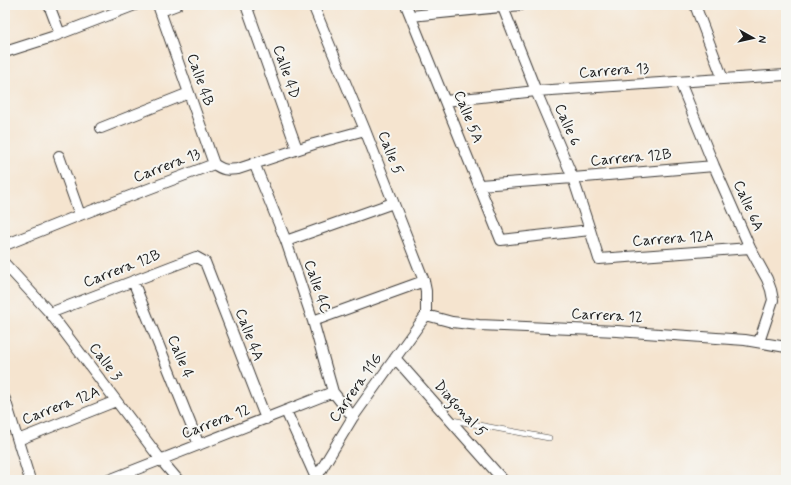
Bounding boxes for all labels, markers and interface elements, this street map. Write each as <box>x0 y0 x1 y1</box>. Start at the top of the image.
north arrow <box>733 18 773 58</box>
text: N <box>754 35 769 44</box>
street label: Calle 4D <box>268 43 304 101</box>
street label: Calle 4B <box>182 51 218 109</box>
street label: Carrera 13 <box>578 59 650 83</box>
street label: Calle 5A <box>448 88 488 146</box>
street label: Calle 6 <box>549 101 585 149</box>
street label: Calle 5 <box>373 128 407 178</box>
street label: Carrera 13 <box>131 144 203 188</box>
street label: Carrera 12B <box>590 144 672 172</box>
street label: Calle 6A <box>728 177 768 235</box>
street label: Carrera 12A <box>632 226 714 252</box>
street label: Carrera 12B <box>80 245 164 293</box>
street label: Calle 4C <box>298 257 336 317</box>
street label: Carrera 12 <box>571 304 644 328</box>
street label: Calle 4A <box>230 306 268 364</box>
street label: Calle 4 <box>162 332 198 382</box>
street label: Calle 3 <box>84 339 126 385</box>
street label: Carrera 11G <box>325 349 387 427</box>
street label: Diagonal 5 <box>428 376 491 442</box>
street label: Carrera 12A <box>19 382 103 430</box>
street label: Carrera 12 <box>179 400 253 444</box>

